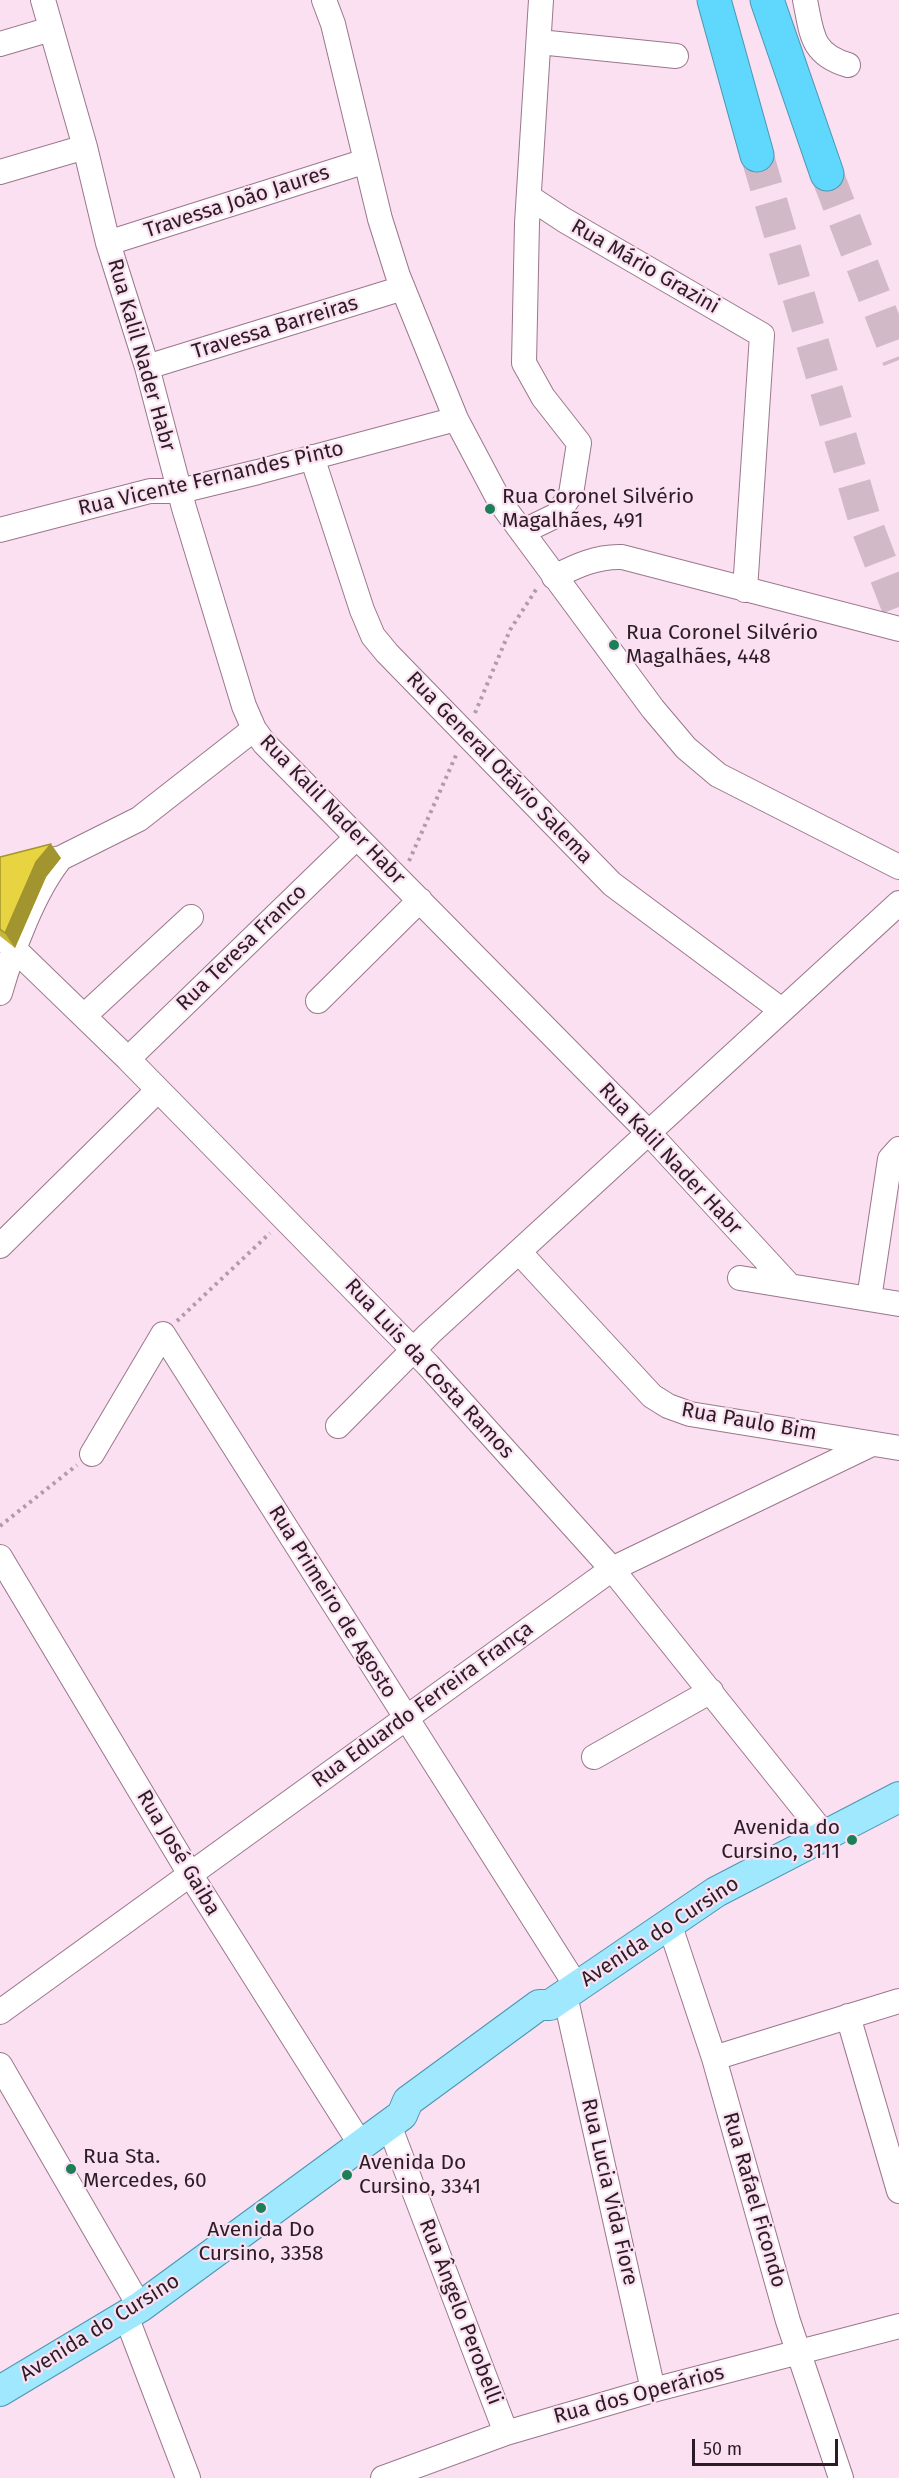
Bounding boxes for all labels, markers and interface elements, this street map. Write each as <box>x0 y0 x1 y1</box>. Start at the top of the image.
street label: Travessa João Jaures <box>141 160 333 244</box>
street label: Rua Mário Grazini <box>566 214 724 320</box>
street label: Rua Kalil Nader Habr <box>101 256 181 454</box>
street label: Travessa Barreiras <box>189 291 361 365</box>
street label: Rua Vicente Fernandes Pinto <box>76 436 346 522</box>
place label: Rua Coronel Silvério Magalhães, 491 <box>502 484 694 534</box>
marker: Rua Coronel Silvério Magalhães, 491 <box>483 502 497 516</box>
place label: Rua Coronel Silvério Magalhães, 448 <box>626 620 818 670</box>
marker: Rua Coronel Silvério Magalhães, 448 <box>607 638 621 652</box>
street label: Rua General Otávio Salema <box>401 667 597 869</box>
street label: Rua Kalil Nader Habr <box>254 730 410 890</box>
street label: Rua Teresa Franco <box>172 879 312 1017</box>
street label: Rua Kalil Nader Habr <box>593 1078 747 1240</box>
street label: Rua Luis da Costa Ramos <box>339 1274 519 1464</box>
street label: Rua Paulo Bim <box>679 1398 819 1446</box>
street label: Rua Primeiro de Agosto <box>262 1501 402 1703</box>
street label: Rua Eduardo Ferreira França <box>308 1616 538 1794</box>
street label: Rua José Gaiba <box>131 1786 225 1920</box>
place label: Avenida do Cursino, 3111 <box>721 1815 840 1865</box>
marker: Avenida do Cursino, 3111 <box>845 1833 859 1847</box>
street label: Avenida do Cursino <box>576 1871 744 1993</box>
street label: Rua Lucia Vida Fiore <box>575 2096 643 2288</box>
street label: Rua Rafael Ficondo <box>717 2109 791 2291</box>
place label: Rua Sta. Mercedes, 60 <box>83 2144 207 2194</box>
place label: Avenida Do Cursino, 3341 <box>359 2150 481 2200</box>
marker: Rua Sta. Mercedes, 60 <box>64 2162 78 2176</box>
marker: Avenida Do Cursino, 3341 <box>340 2168 354 2182</box>
marker: Avenida Do Cursino, 3358 <box>254 2201 268 2215</box>
street label: Rua Ângelo Perobelli <box>413 2215 507 2409</box>
place label: Avenida Do Cursino, 3358 <box>198 2217 324 2267</box>
street label: Avenida do Cursino <box>15 2269 185 2387</box>
street label: Rua dos Operários <box>551 2360 727 2430</box>
scale bar <box>695 2427 840 2465</box>
text: 50 m <box>703 2438 742 2460</box>

